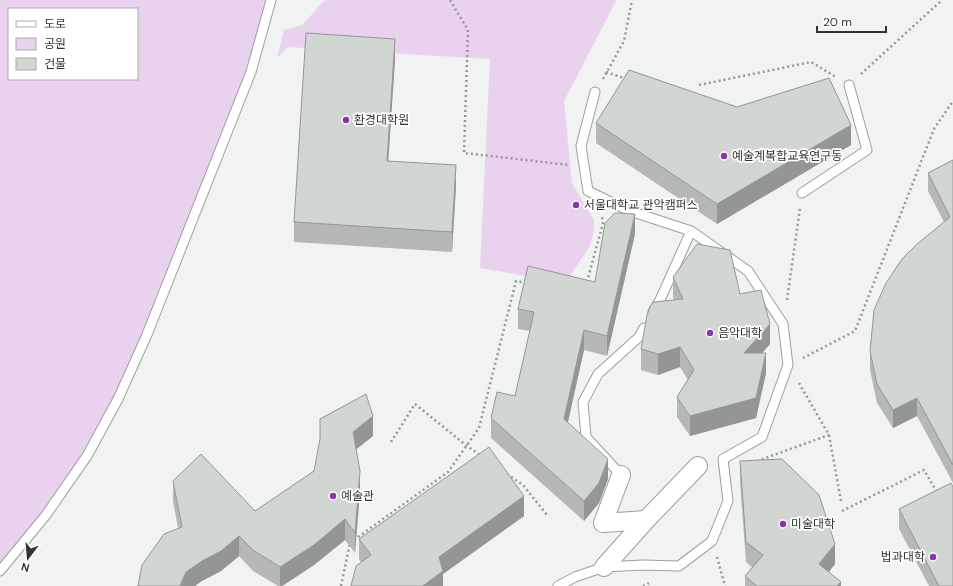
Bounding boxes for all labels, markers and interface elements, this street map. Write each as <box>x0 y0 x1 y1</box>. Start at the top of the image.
legend <box>8 8 138 80</box>
scale bar <box>817 8 886 34</box>
text: 20 m <box>823 14 852 30</box>
text: 도로 <box>44 16 66 32</box>
text: 공원 <box>44 36 66 52</box>
text: 건물 <box>44 56 66 72</box>
place label: 환경대학원 <box>354 112 409 128</box>
marker: 환경대학원 <box>341 115 351 125</box>
place label: 예술계복합교육연구동 <box>732 148 842 164</box>
marker: 예술계복합교육연구동 <box>719 151 729 161</box>
place label: 서울대학교 관악캠퍼스 <box>584 197 698 213</box>
marker: 서울대학교 관악캠퍼스 <box>571 200 581 210</box>
place label: 음악대학 <box>718 325 762 341</box>
marker: 음악대학 <box>705 328 715 338</box>
place label: 예술관 <box>341 488 374 504</box>
marker: 예술관 <box>328 491 338 501</box>
place label: 미술대학 <box>791 516 835 532</box>
marker: 미술대학 <box>778 519 788 529</box>
north arrow <box>8 538 48 578</box>
place label: 법과대학 <box>881 549 925 565</box>
marker: 법과대학 <box>928 552 938 562</box>
text: N <box>19 560 31 575</box>

